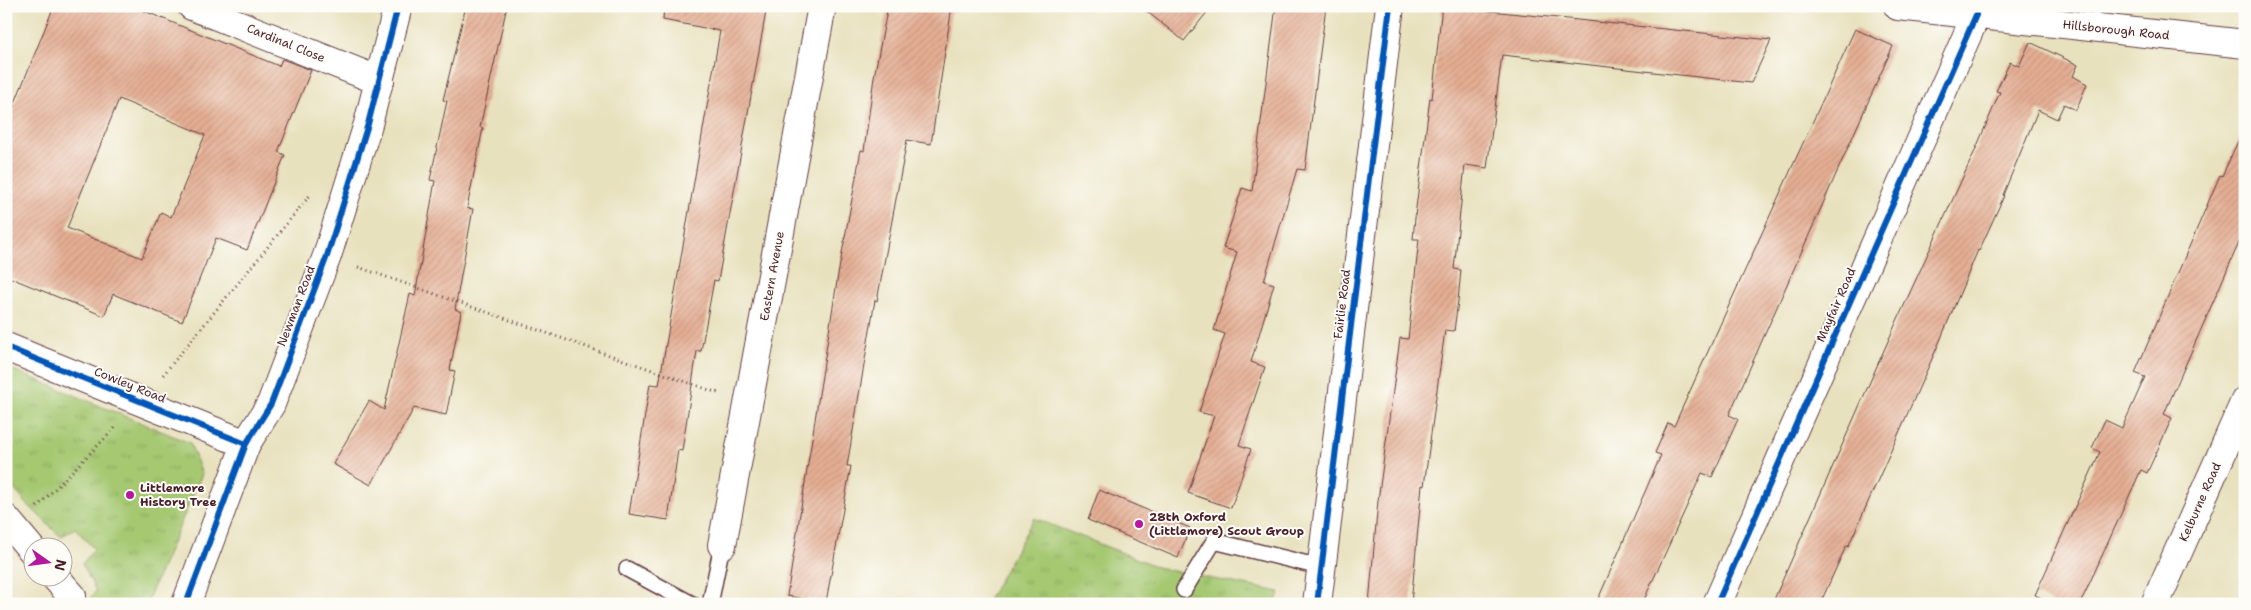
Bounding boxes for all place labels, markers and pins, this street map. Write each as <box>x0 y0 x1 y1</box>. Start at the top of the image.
place label: Littlemore History Tree <box>140 480 217 510</box>
marker: Littlemore History Tree <box>124 489 136 501</box>
place label: 28th Oxford (Littlemore) Scout Group <box>1149 509 1304 539</box>
marker: 28th Oxford (Littlemore) Scout Group <box>1133 518 1145 530</box>

